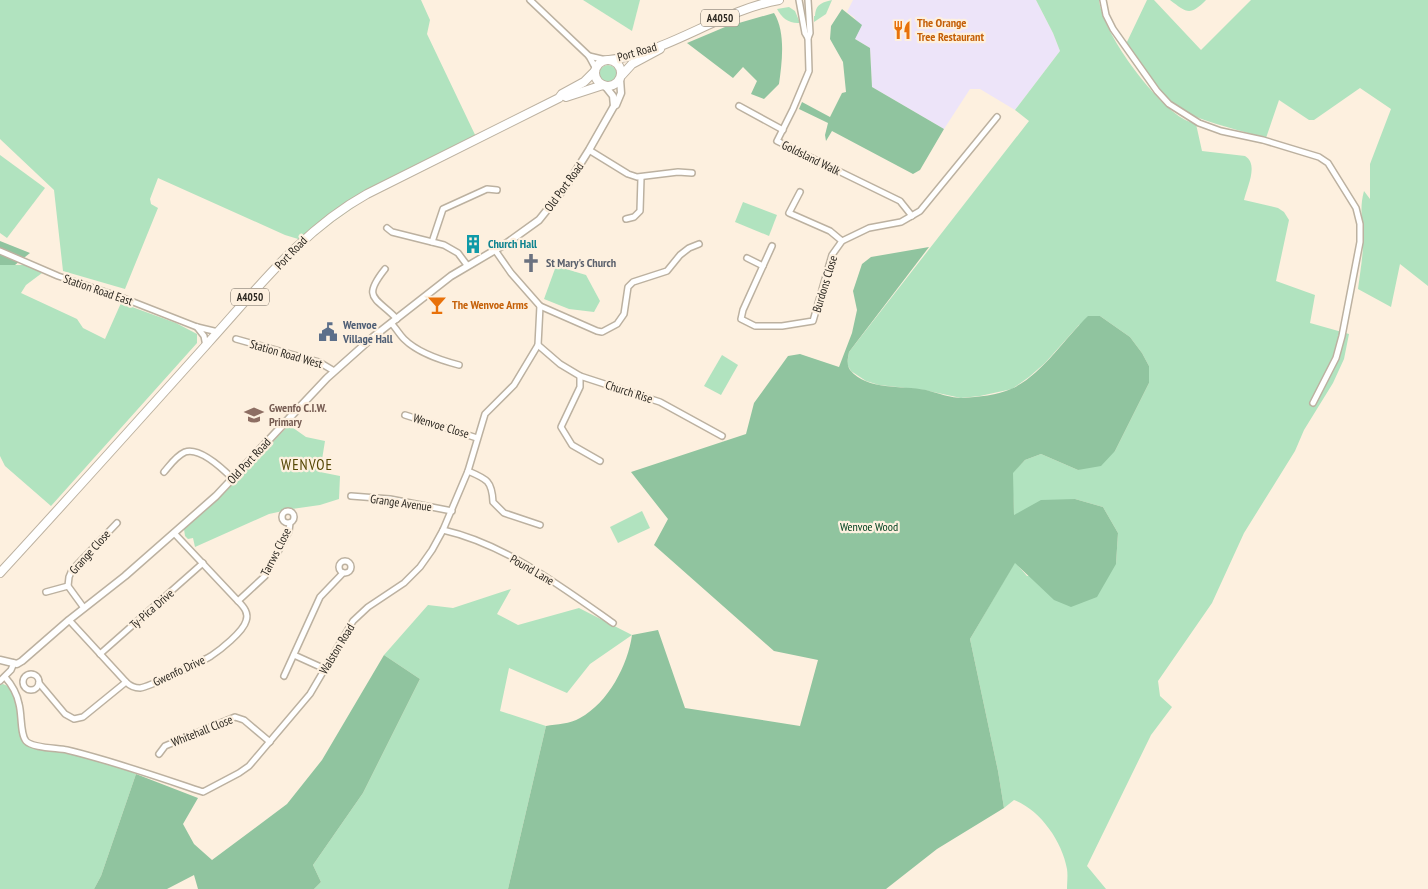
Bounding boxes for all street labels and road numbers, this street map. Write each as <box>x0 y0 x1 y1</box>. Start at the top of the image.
road number: A4050 <box>701 10 739 27</box>
street label: Port Road <box>616 39 658 64</box>
street label: Goldsland Walk <box>779 137 843 178</box>
street label: Old Port Road <box>541 159 586 214</box>
street label: Port Road <box>271 233 310 272</box>
street label: Burdons Close <box>809 253 840 314</box>
street label: Station Road East <box>61 271 136 309</box>
road number: A4050 <box>231 288 269 306</box>
street label: Station Road West <box>248 336 325 371</box>
street label: Church Rise <box>604 377 655 406</box>
street label: Wenvoe Close <box>411 410 471 441</box>
street label: Old Port Road <box>224 435 274 487</box>
street label: Grange Avenue <box>369 491 433 514</box>
street label: Tarrws Close <box>257 525 294 578</box>
street label: Grange Close <box>66 526 113 577</box>
street label: Pound Lane <box>508 551 557 588</box>
street label: Ty-Pica Drive <box>127 585 177 632</box>
street label: Walston Road <box>316 621 357 677</box>
street label: Gwenfo Drive <box>150 652 207 689</box>
street label: Whitehall Close <box>169 711 235 750</box>

